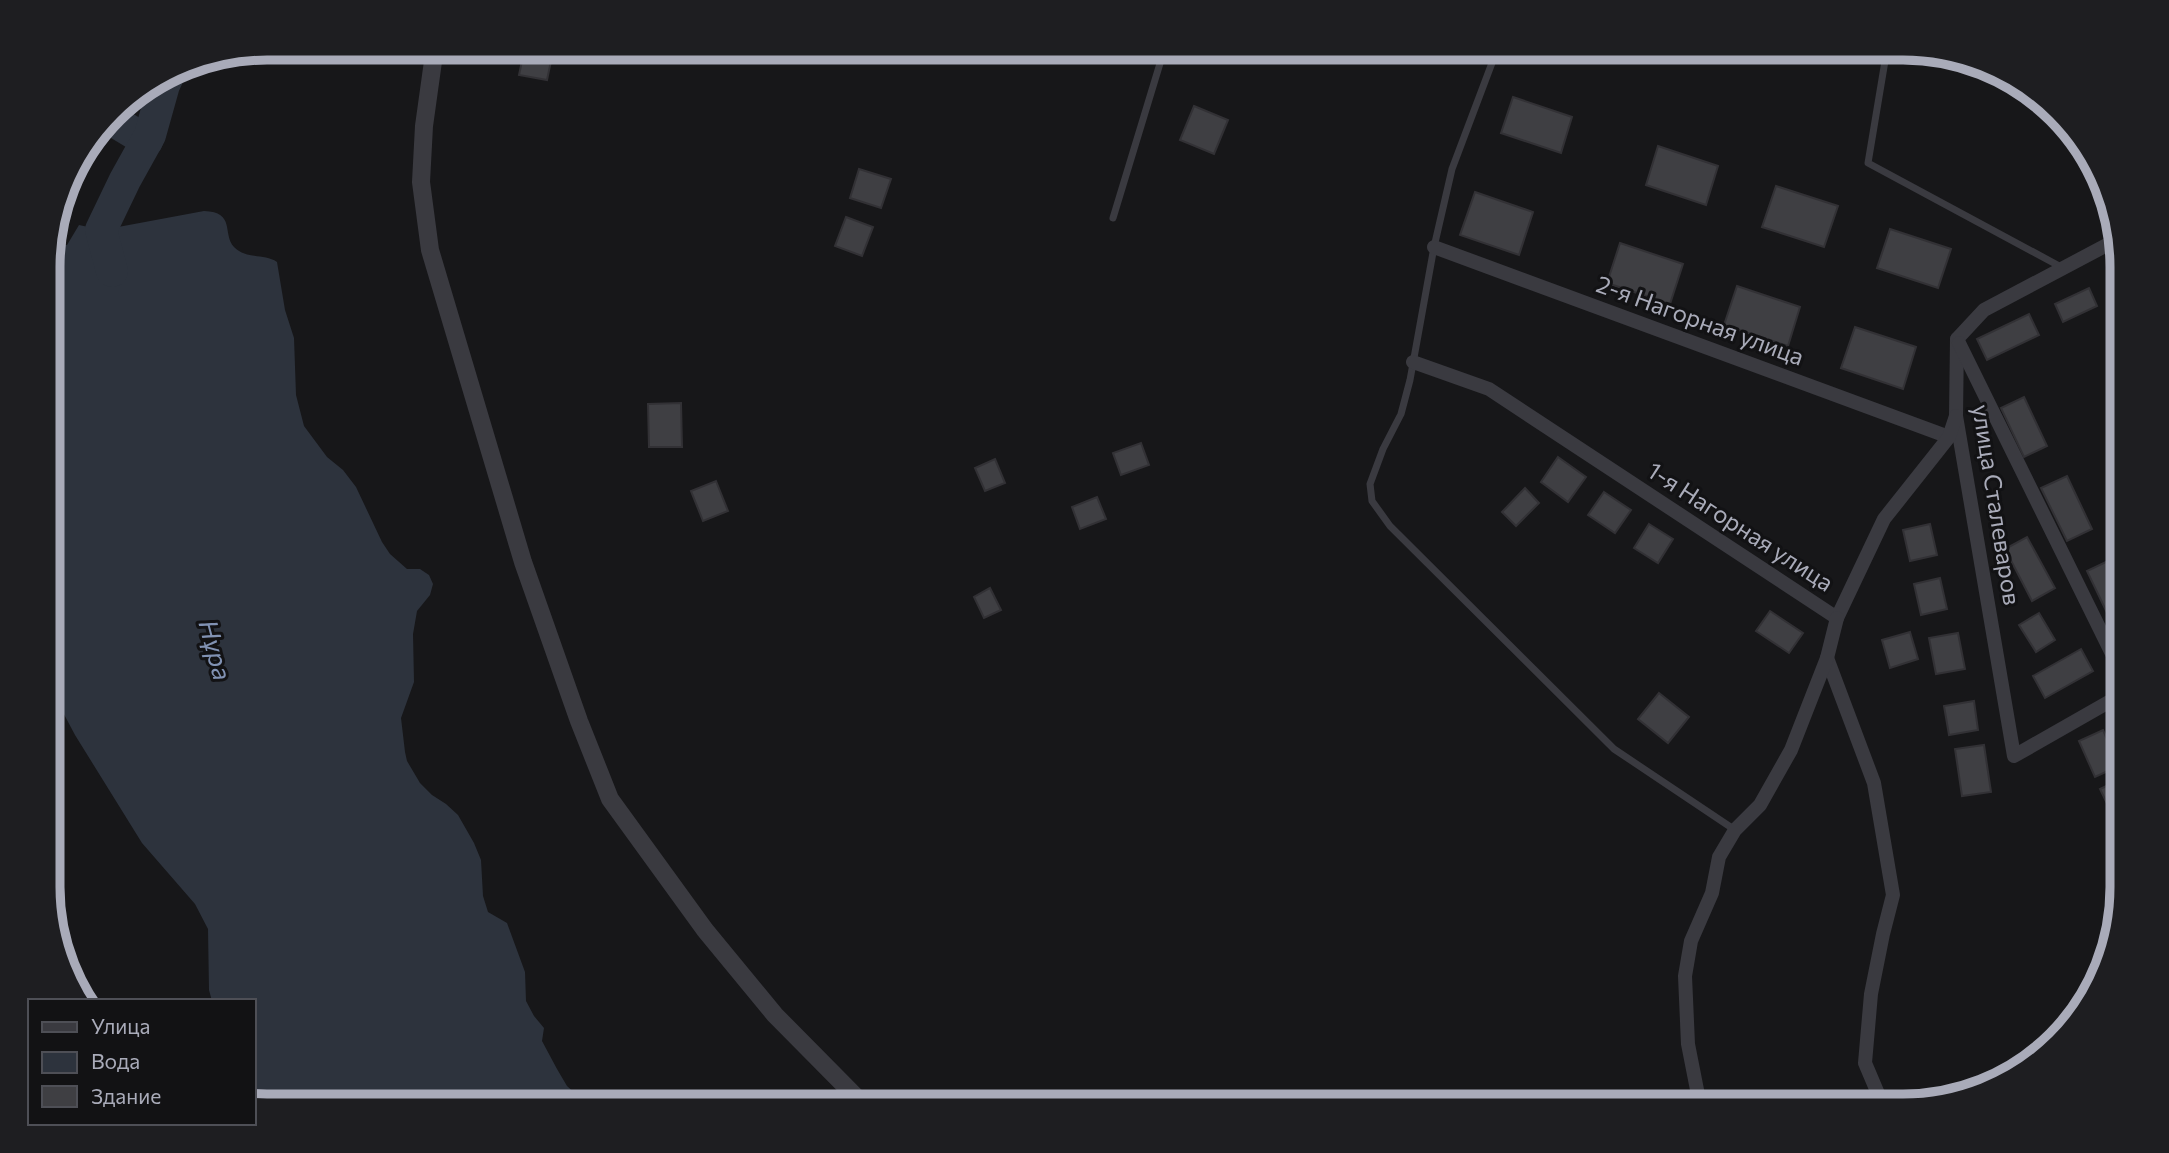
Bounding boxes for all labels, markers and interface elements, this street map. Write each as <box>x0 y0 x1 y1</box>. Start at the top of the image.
street label: 2-я Нагорная улица <box>1593 269 1808 371</box>
street label: улица Сталеваров <box>1967 402 2028 607</box>
street label: 1-я Нагорная улица <box>1642 455 1839 597</box>
water label: Нұра <box>194 616 239 683</box>
legend <box>28 999 256 1125</box>
text: Улица <box>91 1013 150 1038</box>
text: Вода <box>91 1048 140 1073</box>
text: Здание <box>91 1083 161 1108</box>

